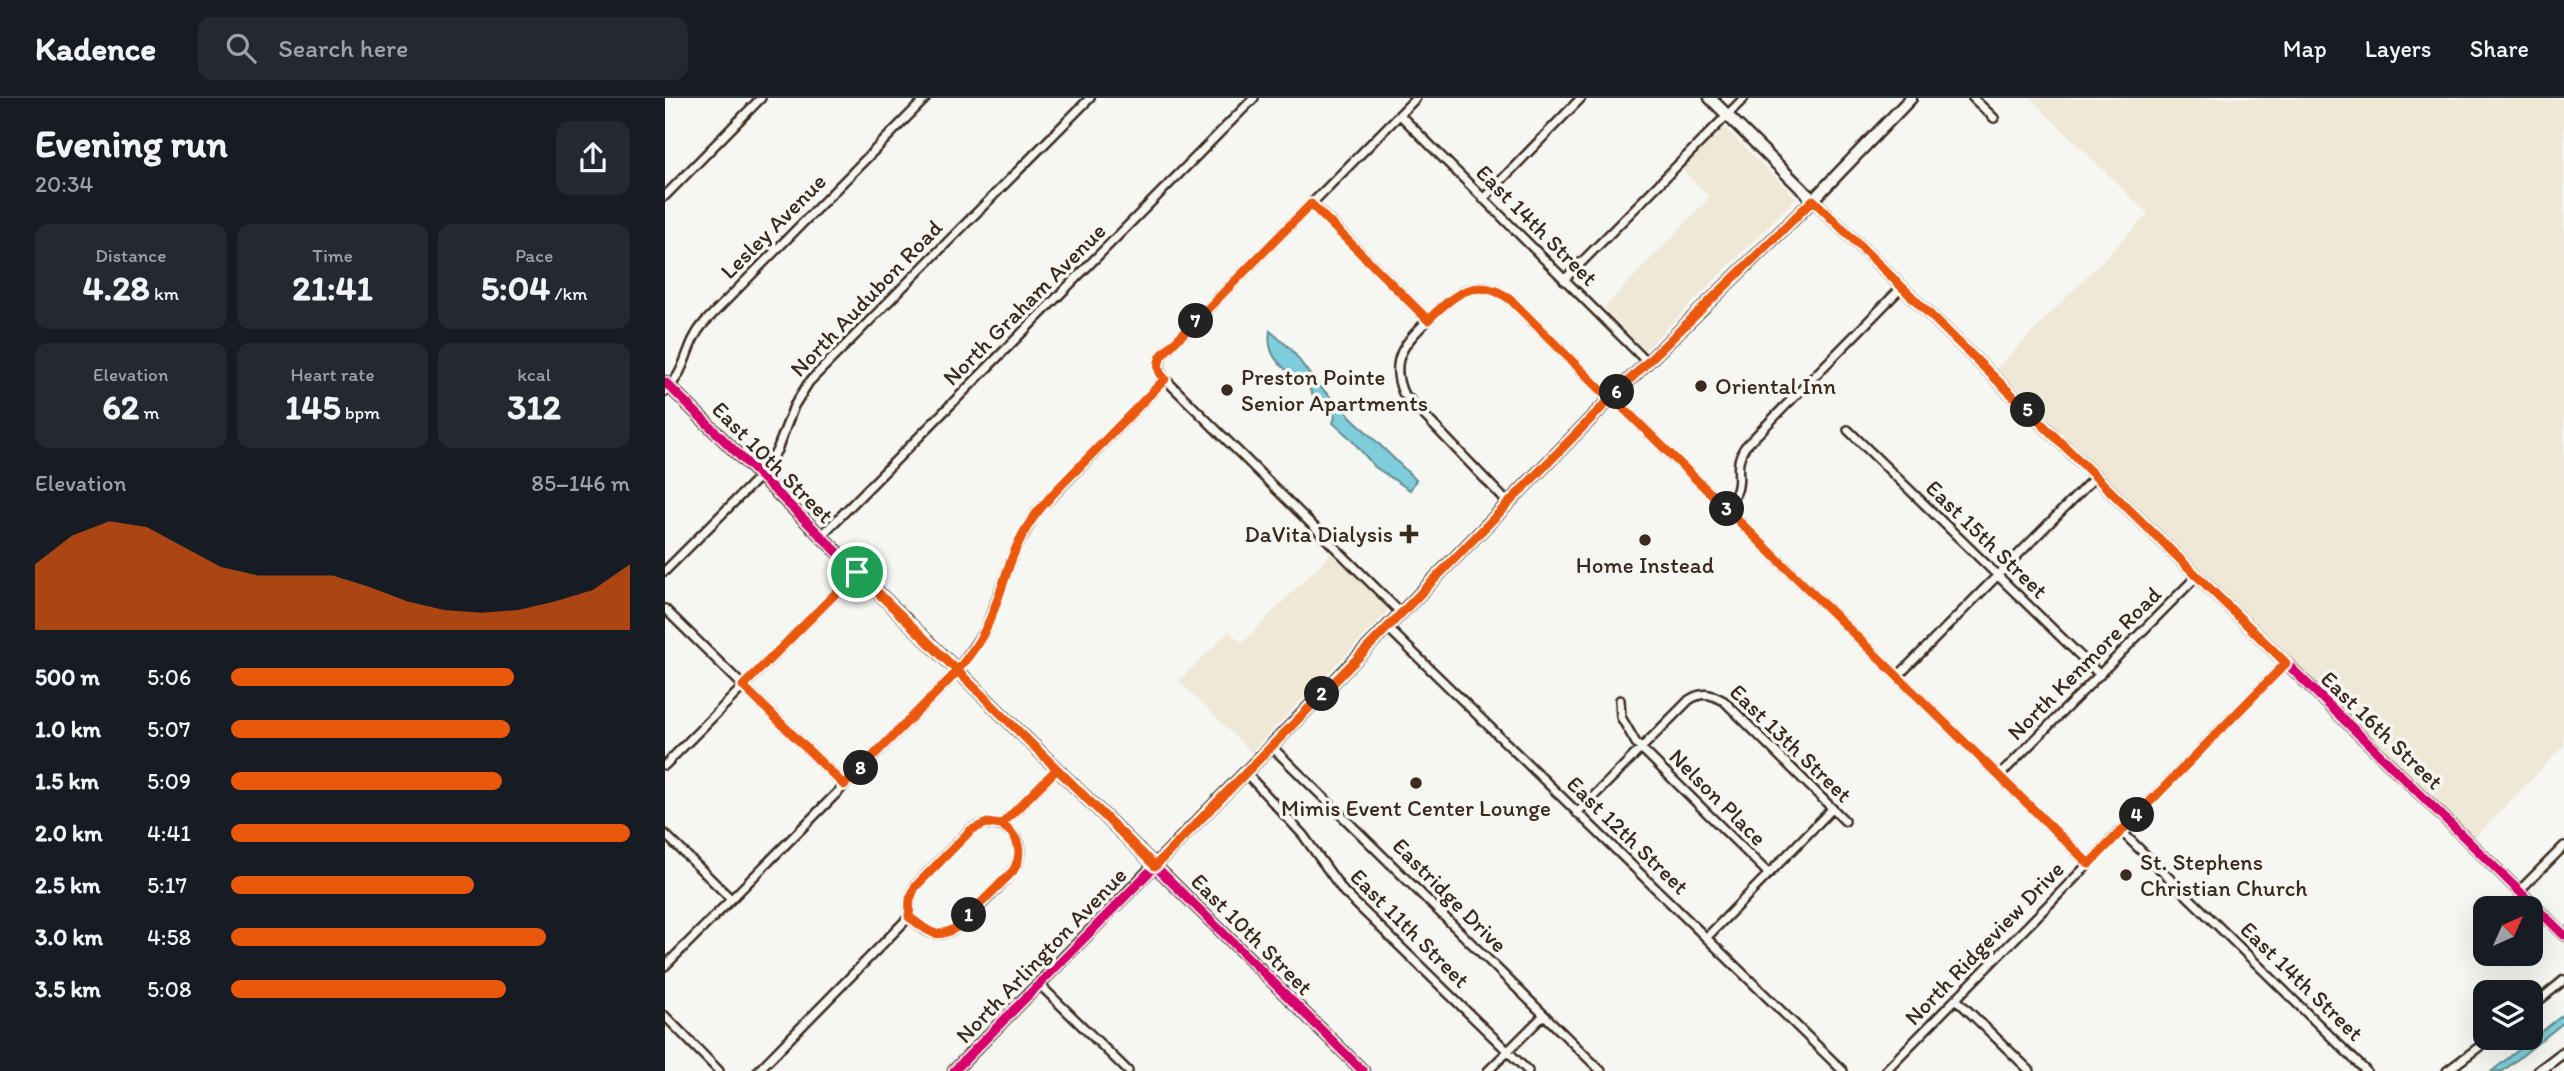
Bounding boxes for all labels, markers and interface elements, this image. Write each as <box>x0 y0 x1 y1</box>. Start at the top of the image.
search box <box>198 17 688 80</box>
text: Kadence <box>35 29 156 68</box>
icon: search <box>222 29 260 67</box>
text: Search here <box>278 32 409 64</box>
text: Map <box>2283 34 2327 63</box>
text: Layers <box>2365 34 2432 63</box>
text: Share <box>2470 34 2529 63</box>
text: Evening run <box>35 121 228 167</box>
button: share <box>556 121 630 195</box>
street label: East 14th Street <box>1470 158 1604 292</box>
street label: Lesley Avenue <box>714 167 832 285</box>
text: 20:34 <box>35 170 93 198</box>
street label: North Audubon Road <box>784 213 948 382</box>
street label: North Graham Avenue <box>937 217 1111 391</box>
text: Distance <box>95 244 166 267</box>
text: Time <box>312 244 353 267</box>
text: Pace <box>515 244 553 267</box>
text: 4.28 <box>83 267 150 309</box>
text: 21:41 <box>292 267 373 309</box>
text: 5:04 <box>481 267 550 309</box>
text: km <box>150 282 179 305</box>
text: /km <box>550 282 588 305</box>
pin: 7 <box>1179 304 1213 339</box>
text: 7 <box>1191 309 1200 332</box>
text: Elevation <box>93 363 169 386</box>
text: Heart rate <box>290 363 375 386</box>
text: kcal <box>517 363 551 386</box>
place label: Preston Pointe Senior Apartments <box>1241 363 1428 417</box>
place label: Oriental Inn <box>1715 372 1836 400</box>
pin: 6 <box>1599 374 1635 410</box>
marker: Oriental Inn <box>1693 378 1709 394</box>
text: 6 <box>1611 380 1622 403</box>
marker: Preston Pointe Senior Apartments <box>1219 382 1235 398</box>
text: 62 <box>102 386 139 428</box>
text: 145 <box>285 386 341 428</box>
text: 312 <box>507 386 561 428</box>
pin: 5 <box>2011 392 2045 428</box>
street label: East 10th Street <box>706 395 840 529</box>
text: 5 <box>2023 398 2032 421</box>
text: m <box>139 401 159 424</box>
text: bpm <box>341 401 380 424</box>
text: Elevation <box>35 469 126 497</box>
text: 85–146 m <box>531 469 630 497</box>
street label: East 15th Street <box>1920 474 2054 604</box>
pin: 3 <box>1709 492 1745 526</box>
text: 3 <box>1721 497 1732 520</box>
place label: DaVita Dialysis <box>1244 520 1393 548</box>
marker: DaVita Dialysis <box>1399 524 1419 544</box>
marker: Home Instead <box>1637 532 1653 548</box>
pin <box>827 542 887 602</box>
place label: Home Instead <box>1576 551 1714 579</box>
icon: arrive <box>838 553 876 591</box>
street label: North Kenmore Road <box>2001 580 2167 746</box>
text: 500 m <box>35 663 100 691</box>
text: 5:06 <box>147 663 191 691</box>
street label: East 16th Street <box>2315 665 2449 795</box>
pin: 2 <box>1305 676 1339 712</box>
street label: East 13th Street <box>1724 678 1858 808</box>
text: 2 <box>1317 682 1327 705</box>
text: 1.0 km <box>35 715 101 743</box>
text: 5:07 <box>147 715 190 743</box>
street label: Nelson Place <box>1663 742 1773 852</box>
pin: 8 <box>843 750 879 786</box>
text: 8 <box>855 756 866 779</box>
text: 1.5 km <box>35 767 99 795</box>
text: 5:09 <box>147 767 191 795</box>
street label: East 12th Street <box>1561 770 1695 900</box>
marker: Mimis Event Center Lounge <box>1408 775 1424 791</box>
place label: Mimis Event Center Lounge <box>1281 794 1551 822</box>
pin: 4 <box>2119 798 2155 832</box>
text: 4 <box>2131 803 2142 826</box>
text: 2.0 km <box>35 819 103 847</box>
text: 4:41 <box>147 819 191 847</box>
street label: Eastridge Drive <box>1387 832 1513 958</box>
place label: St. Stephens Christian Church <box>2140 848 2308 902</box>
street label: North Ridgeview Drive <box>1898 855 2070 1031</box>
street label: North Arlington Avenue <box>950 861 1132 1049</box>
street label: East 11th Street <box>1344 862 1476 994</box>
street label: East 10th Street <box>1185 867 1319 1001</box>
marker: St. Stephens Christian Church <box>2118 867 2134 883</box>
text: 2.5 km <box>35 871 100 899</box>
text: 5:17 <box>147 871 187 899</box>
north arrow <box>2473 896 2543 966</box>
map controls <box>2473 896 2543 1050</box>
pin: 1 <box>951 898 987 932</box>
text: 1 <box>964 903 973 926</box>
street label: East 14th Street <box>2235 915 2369 1047</box>
text: 3.0 km <box>35 923 103 951</box>
text: 4:58 <box>147 923 191 951</box>
text: 3.5 km <box>35 975 101 1003</box>
text: 5:08 <box>147 975 191 1003</box>
button: layers <box>2473 980 2543 1050</box>

